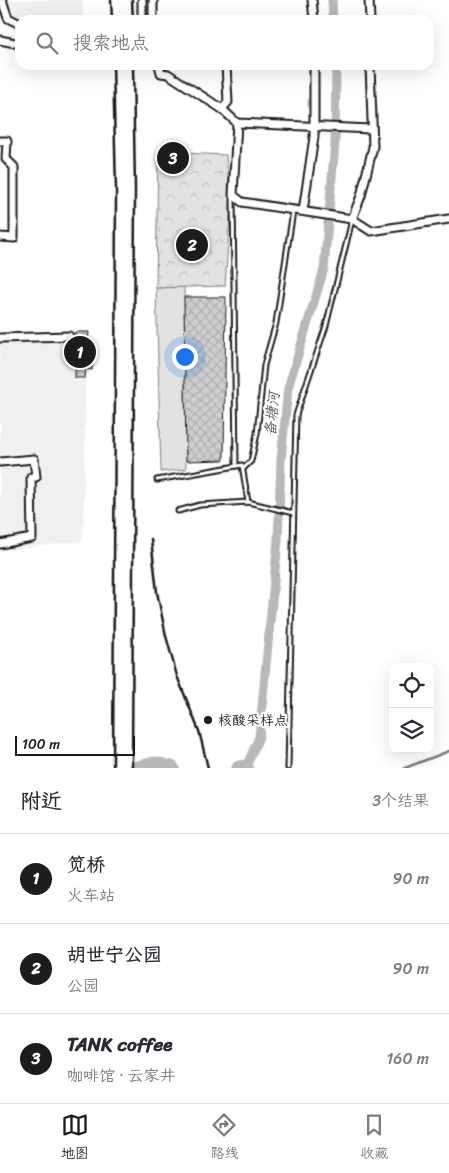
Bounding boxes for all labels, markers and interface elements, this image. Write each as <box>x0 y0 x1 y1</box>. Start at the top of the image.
search box <box>15 15 434 70</box>
text: 搜索地点 <box>73 26 149 59</box>
icon: search <box>33 29 61 57</box>
pin: 3 <box>157 139 189 177</box>
pin: 2 <box>176 226 208 264</box>
pin: 1 <box>64 333 96 371</box>
your location <box>172 344 198 370</box>
water label: 备塘河 <box>257 387 287 438</box>
map controls <box>389 663 434 753</box>
button: locate <box>389 663 434 708</box>
place label: 核酸采样点 <box>218 708 288 733</box>
button: layers <box>389 708 434 753</box>
marker: 核酸采样点 <box>202 714 214 726</box>
text: 100 m <box>22 732 60 757</box>
scale bar <box>15 733 135 756</box>
text: 附近 <box>20 782 62 820</box>
text: 3个结果 <box>372 786 429 815</box>
text: 笕桥 <box>67 848 105 881</box>
text: 1 <box>33 864 39 893</box>
text: 90 m <box>393 864 429 893</box>
text: 火车站 <box>67 881 115 910</box>
text: 胡世宁公园 <box>67 938 162 971</box>
text: 2 <box>31 954 41 983</box>
text: 90 m <box>393 954 429 983</box>
text: 公园 <box>67 971 99 1000</box>
text: TANK coffee <box>67 1028 172 1061</box>
text: 3 <box>32 1044 40 1073</box>
text: 160 m <box>386 1044 429 1073</box>
text: 咖啡馆 · 云家井 <box>67 1061 176 1090</box>
tab: 地图 <box>61 1111 89 1166</box>
tab: 路线 <box>210 1111 238 1166</box>
tab: 收藏 <box>360 1111 388 1166</box>

